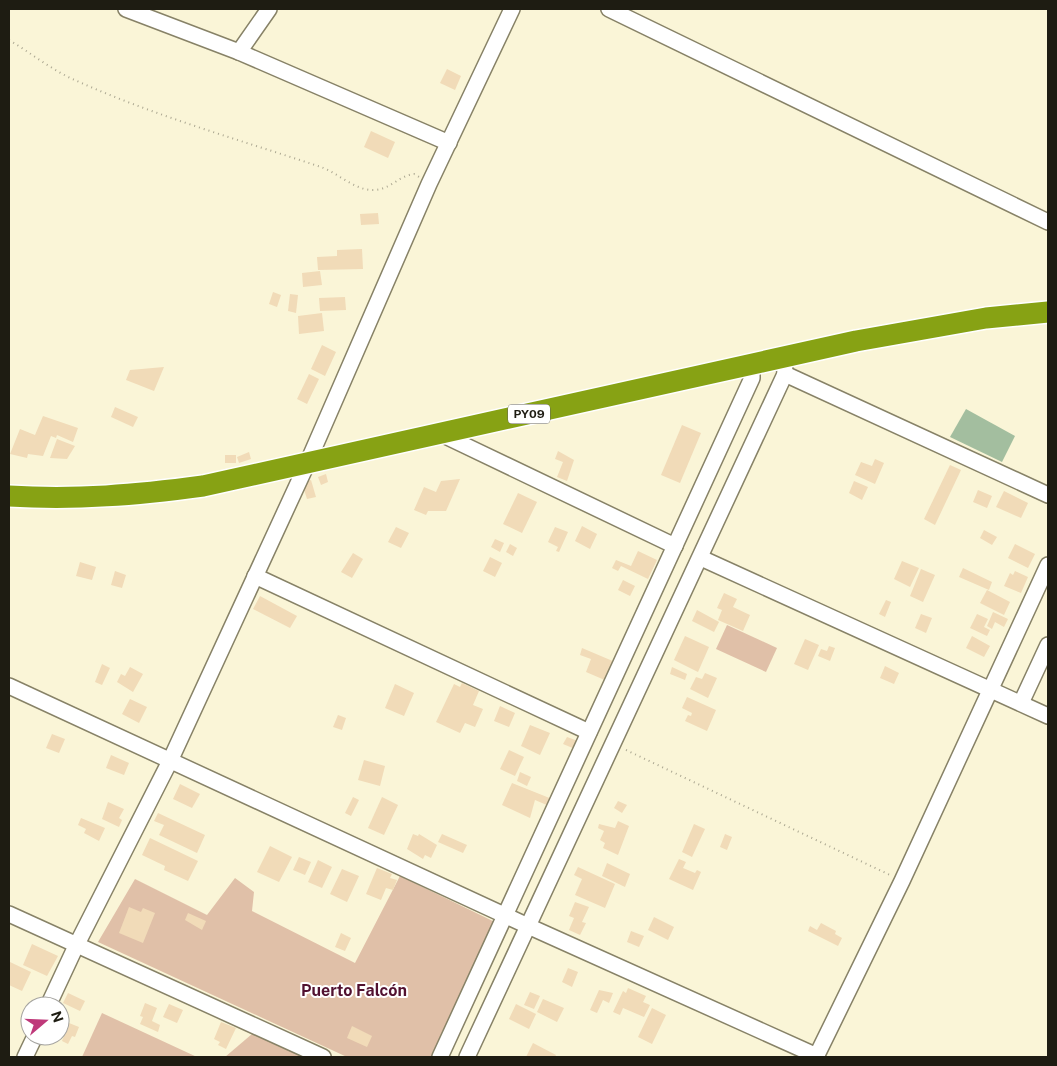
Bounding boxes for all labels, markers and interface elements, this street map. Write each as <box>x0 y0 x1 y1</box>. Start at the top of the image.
road number: PY09 <box>508 404 550 424</box>
district label: Puerto Falcón <box>301 981 407 1000</box>
north arrow <box>20 996 70 1046</box>
text: N <box>48 1009 67 1025</box>

